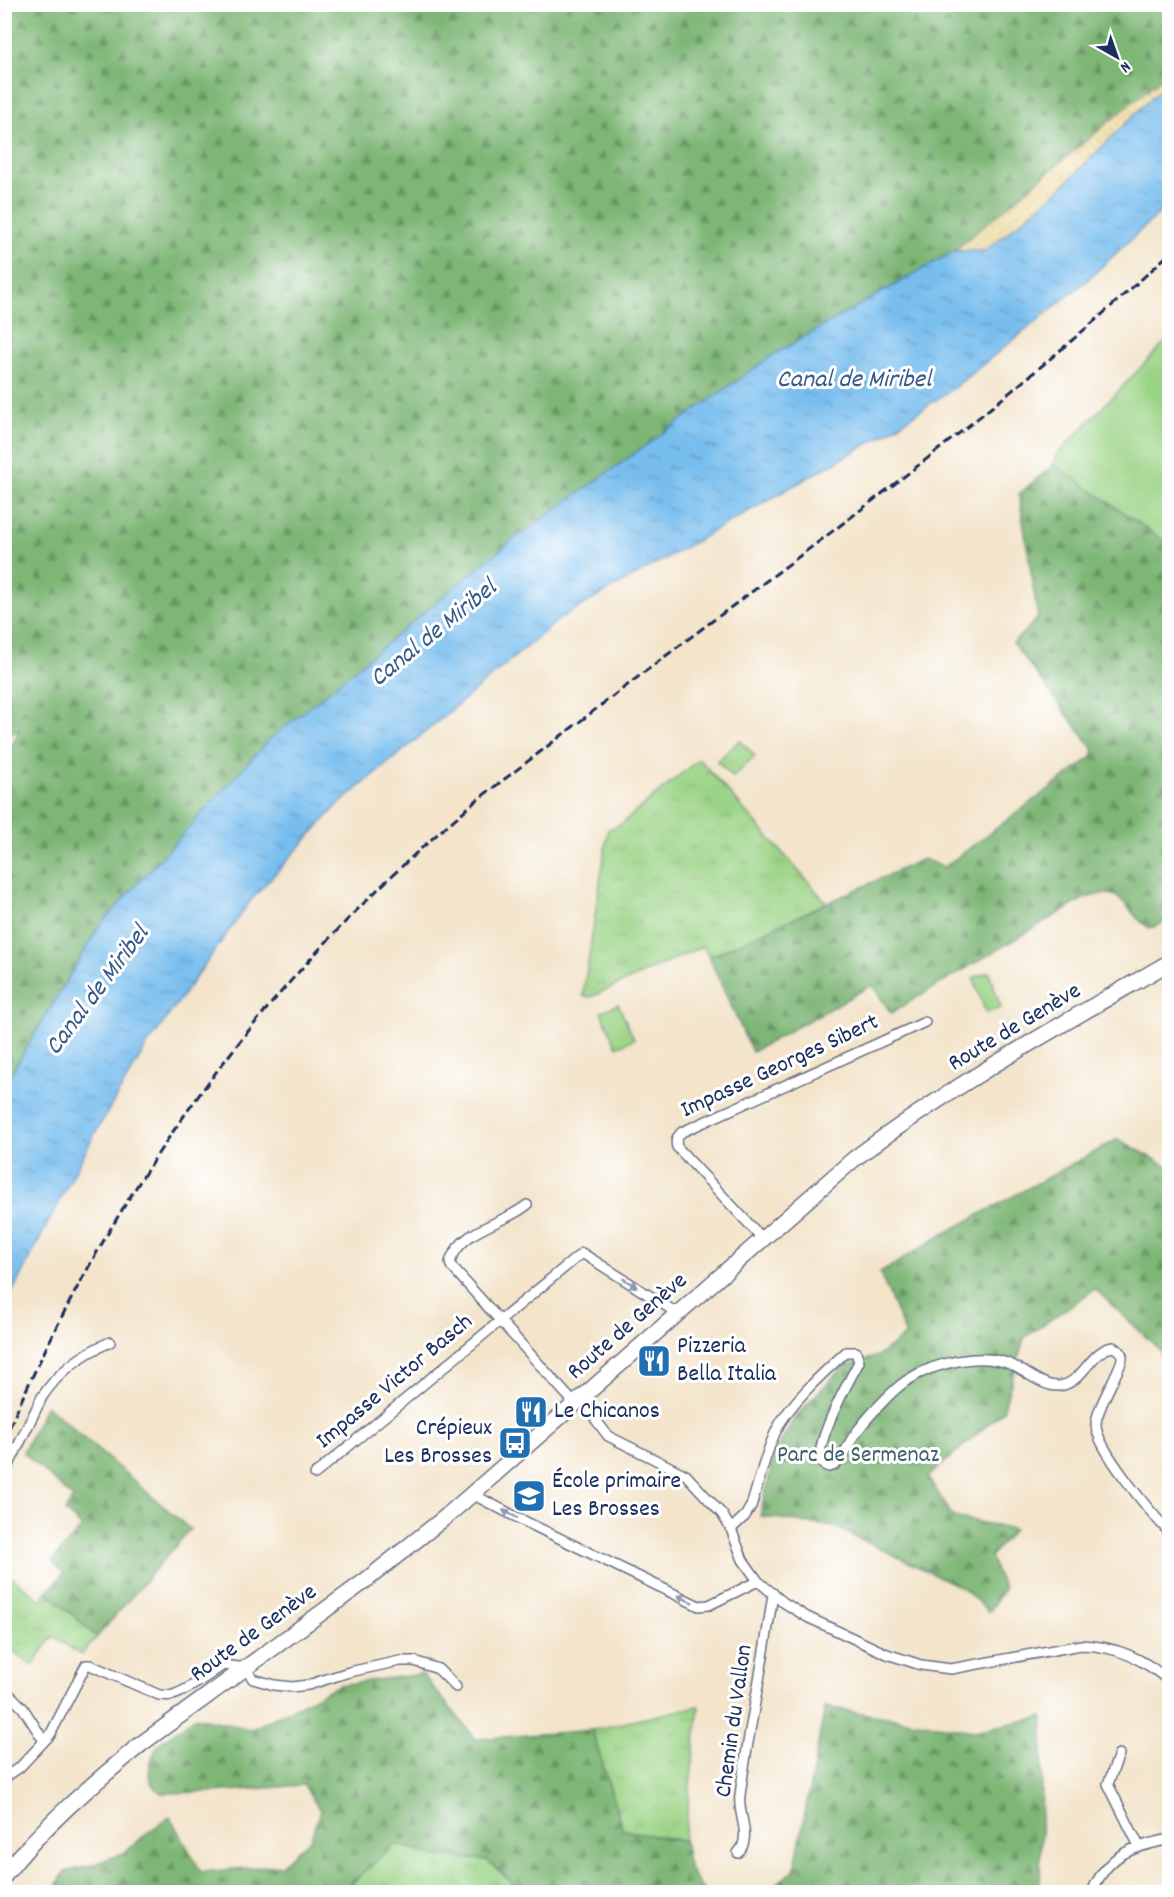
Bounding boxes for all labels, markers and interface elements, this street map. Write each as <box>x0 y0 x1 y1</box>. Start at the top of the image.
north arrow <box>1087 27 1147 87</box>
text: N <box>1115 55 1135 78</box>
water label: Canal de Miribel <box>777 362 933 399</box>
water label: Canal de Miribel <box>362 570 507 697</box>
water label: Canal de Miribel <box>37 917 160 1064</box>
street label: Route de Genève <box>942 975 1088 1081</box>
street label: Impasse Georges Sibert <box>675 1006 885 1128</box>
street label: Route de Genève <box>560 1265 696 1389</box>
one-way arrow <box>622 1277 638 1288</box>
street label: Impasse Victor Basch <box>309 1306 481 1458</box>
place label: Pizzeria Bella Italia <box>677 1330 777 1392</box>
restaurant icon: Pizzeria Bella Italia <box>636 1343 672 1379</box>
restaurant icon: Le Chicanos <box>513 1394 549 1430</box>
place label: Le Chicanos <box>554 1395 660 1429</box>
place label: Crépieux Les Brosses <box>384 1412 492 1474</box>
bus stop icon: Crépieux Les Brosses <box>497 1425 533 1461</box>
park label: Parc de Sermenaz <box>777 1439 939 1473</box>
place label: École primaire Les Brosses <box>552 1465 681 1527</box>
school or university icon: École primaire Les Brosses <box>511 1478 547 1514</box>
one-way arrow <box>501 1509 518 1519</box>
street label: Route de Genève <box>183 1576 325 1692</box>
one-way arrow <box>677 1594 694 1603</box>
street label: Chemin du Vallon <box>707 1642 763 1800</box>

